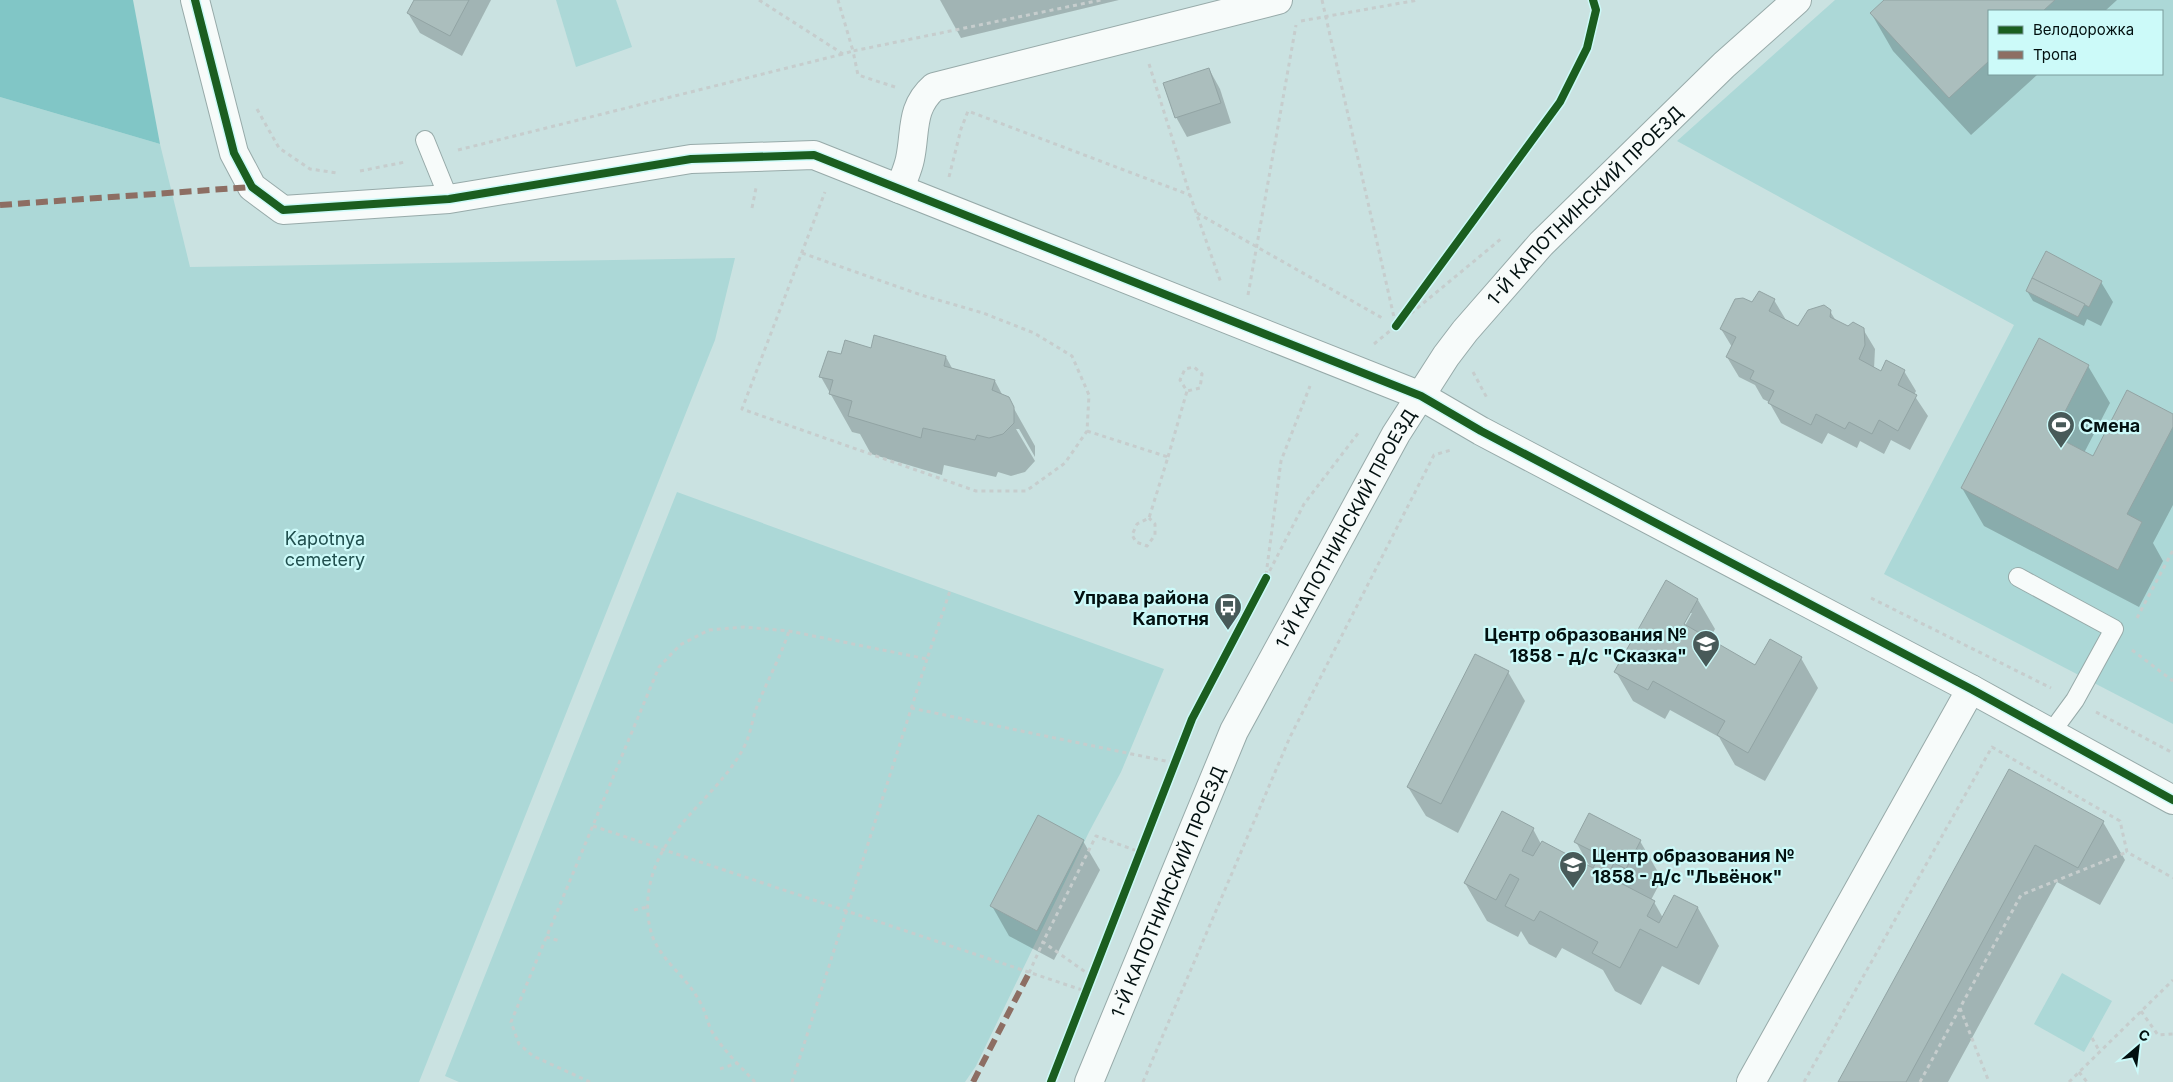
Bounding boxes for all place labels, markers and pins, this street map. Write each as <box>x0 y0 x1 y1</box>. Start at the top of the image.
sports icon: Смена <box>2046 410 2076 449</box>
place label: Смена <box>2080 415 2140 436</box>
place label: Управа района Капотня <box>1073 587 1209 629</box>
bus stop icon: Управа района Капотня <box>1213 592 1243 631</box>
place label: Центр образования № 1858 - д/с "Сказка" <box>1484 624 1687 666</box>
school or university icon: Центр образования № 1858 - д/с "Сказка" <box>1691 629 1721 668</box>
place label: Центр образования № 1858 - д/с "Львёнок" <box>1592 845 1795 887</box>
school or university icon: Центр образования № 1858 - д/с "Львёнок" <box>1558 850 1588 889</box>

